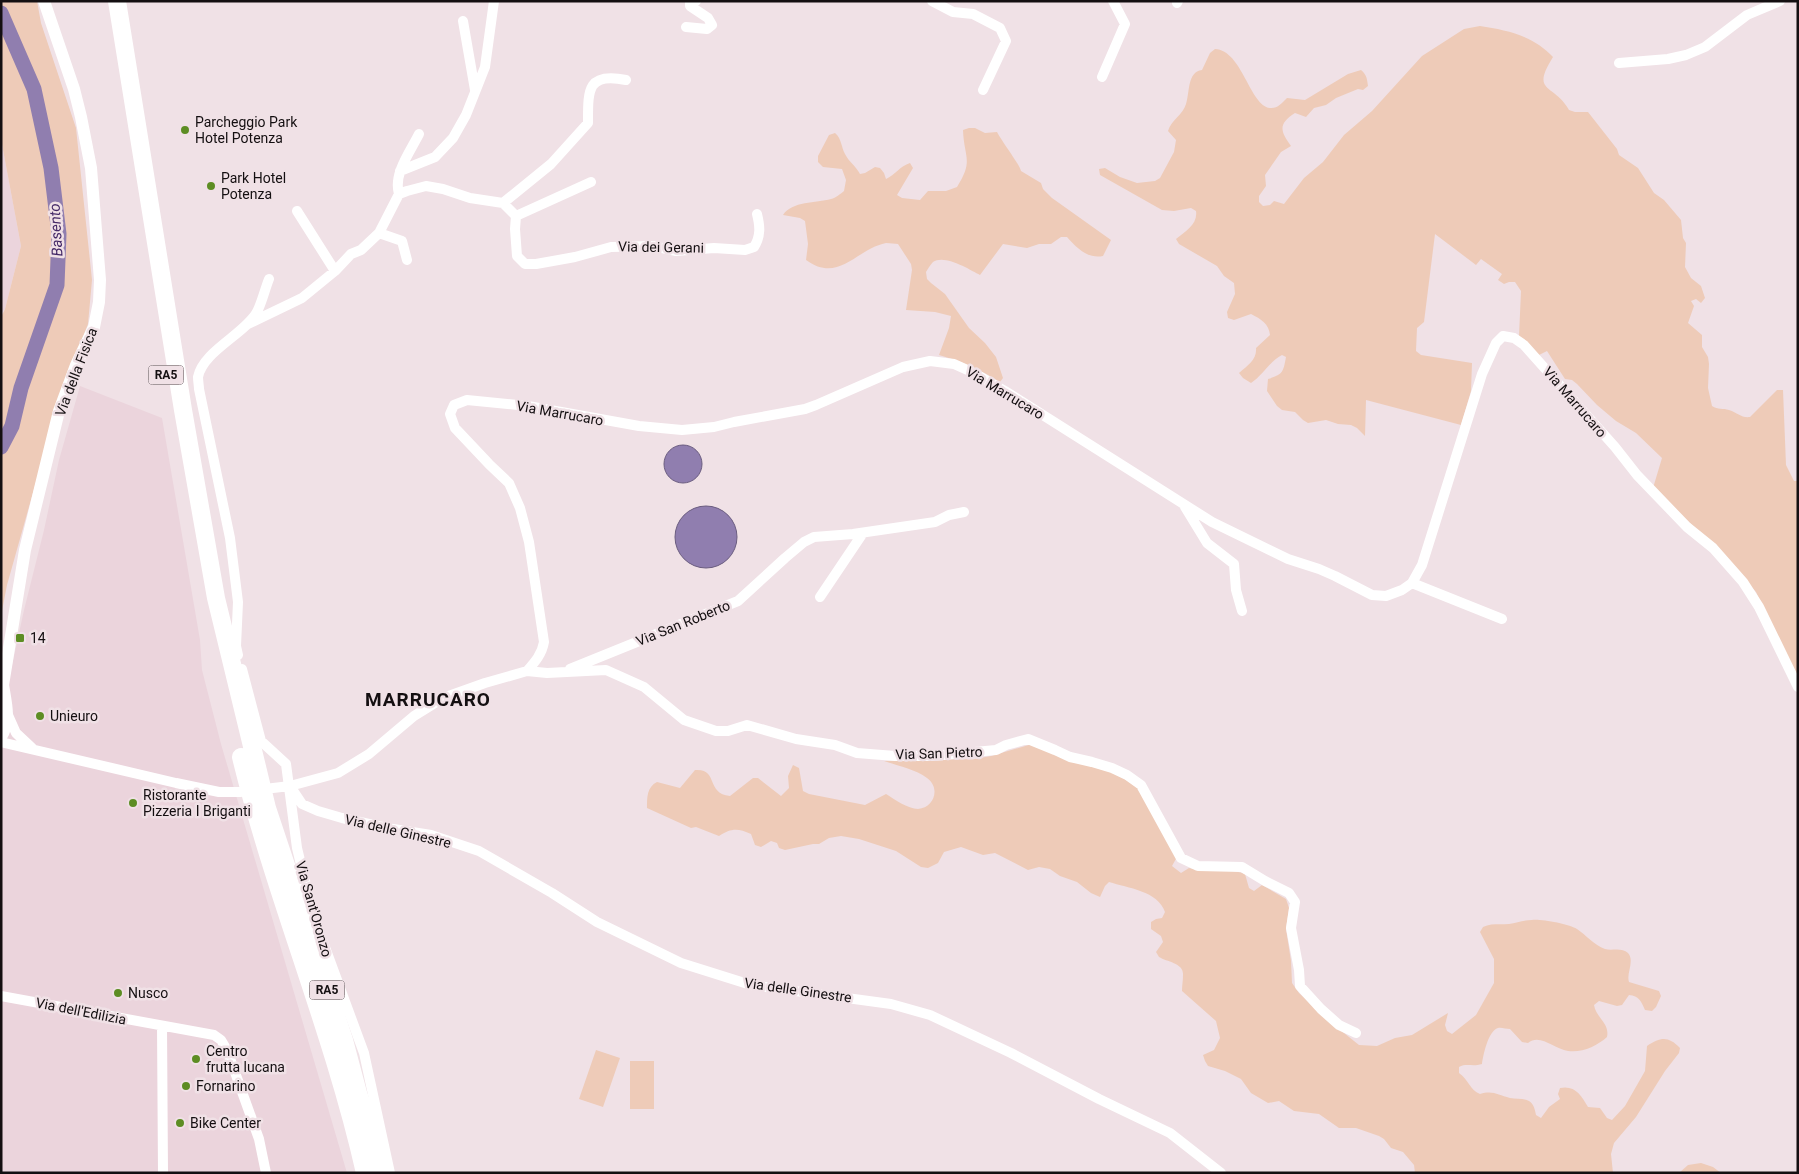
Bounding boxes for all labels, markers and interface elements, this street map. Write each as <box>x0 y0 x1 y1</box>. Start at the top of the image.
place label: Parcheggio Park Hotel Potenza <box>195 114 298 146</box>
marker: Parcheggio Park Hotel Potenza <box>179 124 191 136</box>
place label: Park Hotel Potenza <box>221 170 286 202</box>
marker: Park Hotel Potenza <box>205 180 217 192</box>
water label: Basento <box>46 203 66 257</box>
street label: Via dei Gerani <box>618 238 704 256</box>
street label: Via della Fisica <box>52 326 100 418</box>
street label: Via Marrucaro <box>963 363 1047 423</box>
street label: Via Marrucaro <box>1540 364 1610 440</box>
road number: RA5 <box>148 366 184 384</box>
street label: Via Marrucaro <box>515 397 605 429</box>
street label: Via San Roberto <box>634 597 732 649</box>
place label: 14 <box>30 630 46 646</box>
marker: 14 <box>14 632 26 644</box>
district label: MARRUCARO <box>365 688 491 711</box>
place label: Unieuro <box>50 708 98 724</box>
marker: Unieuro <box>34 710 46 722</box>
street label: Via San Pietro <box>895 743 983 763</box>
place label: Ristorante Pizzeria I Briganti <box>143 787 251 819</box>
marker: Ristorante Pizzeria I Briganti <box>127 797 139 809</box>
street label: Via delle Ginestre <box>343 811 453 851</box>
street label: Via Sant'Oronzo <box>293 859 335 959</box>
street label: Via delle Ginestre <box>743 975 853 1005</box>
road number: RA5 <box>310 980 344 1000</box>
place label: Nusco <box>128 985 168 1001</box>
marker: Nusco <box>112 987 124 999</box>
street label: Via dell'Edilizia <box>34 994 128 1028</box>
place label: Centro frutta lucana <box>206 1043 285 1075</box>
marker: Centro frutta lucana <box>190 1053 202 1065</box>
place label: Fornarino <box>196 1078 256 1094</box>
marker: Fornarino <box>180 1080 192 1092</box>
place label: Bike Center <box>190 1115 261 1131</box>
marker: Bike Center <box>174 1117 186 1129</box>

